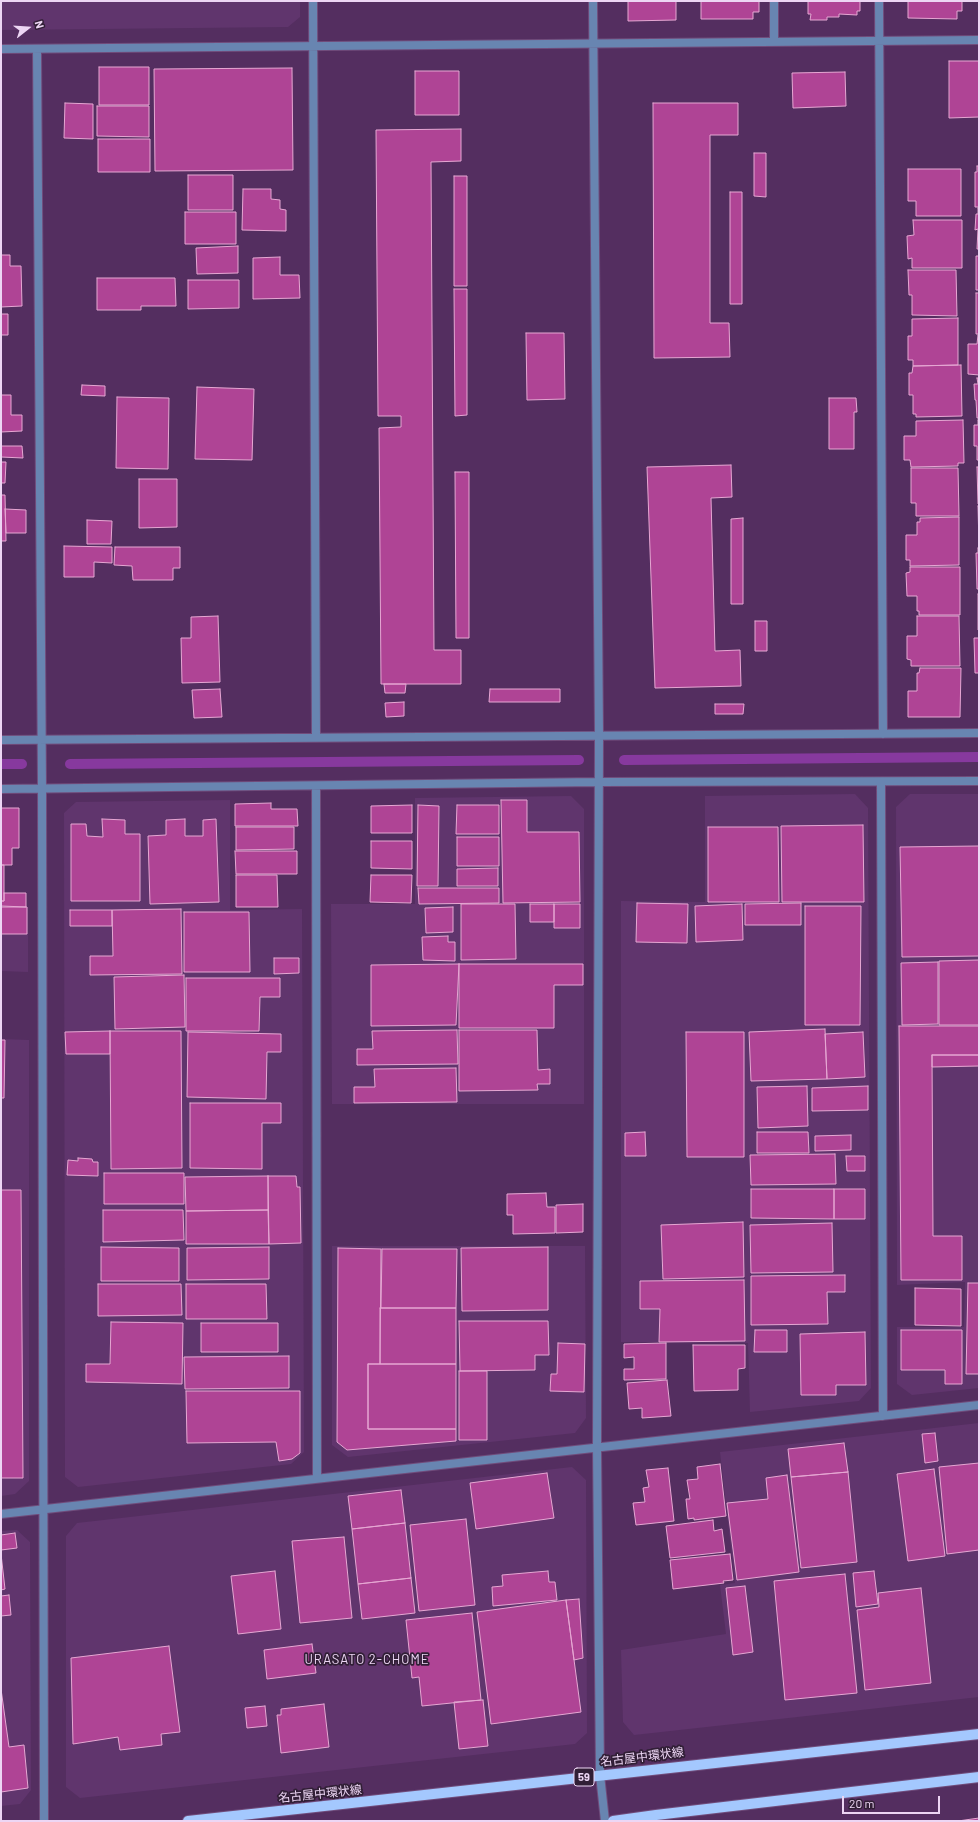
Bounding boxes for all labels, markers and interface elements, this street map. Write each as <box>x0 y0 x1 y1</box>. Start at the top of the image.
north arrow <box>8 8 48 48</box>
text: N <box>33 19 47 30</box>
district label: URASATO 2-CHOME <box>304 1652 430 1668</box>
street label: 名古屋中環状線 <box>599 1745 685 1769</box>
road number: 59 <box>574 1768 594 1786</box>
street label: 名古屋中環状線 <box>277 1782 363 1806</box>
scale bar <box>844 1788 942 1814</box>
text: 20 m <box>849 1796 875 1810</box>

